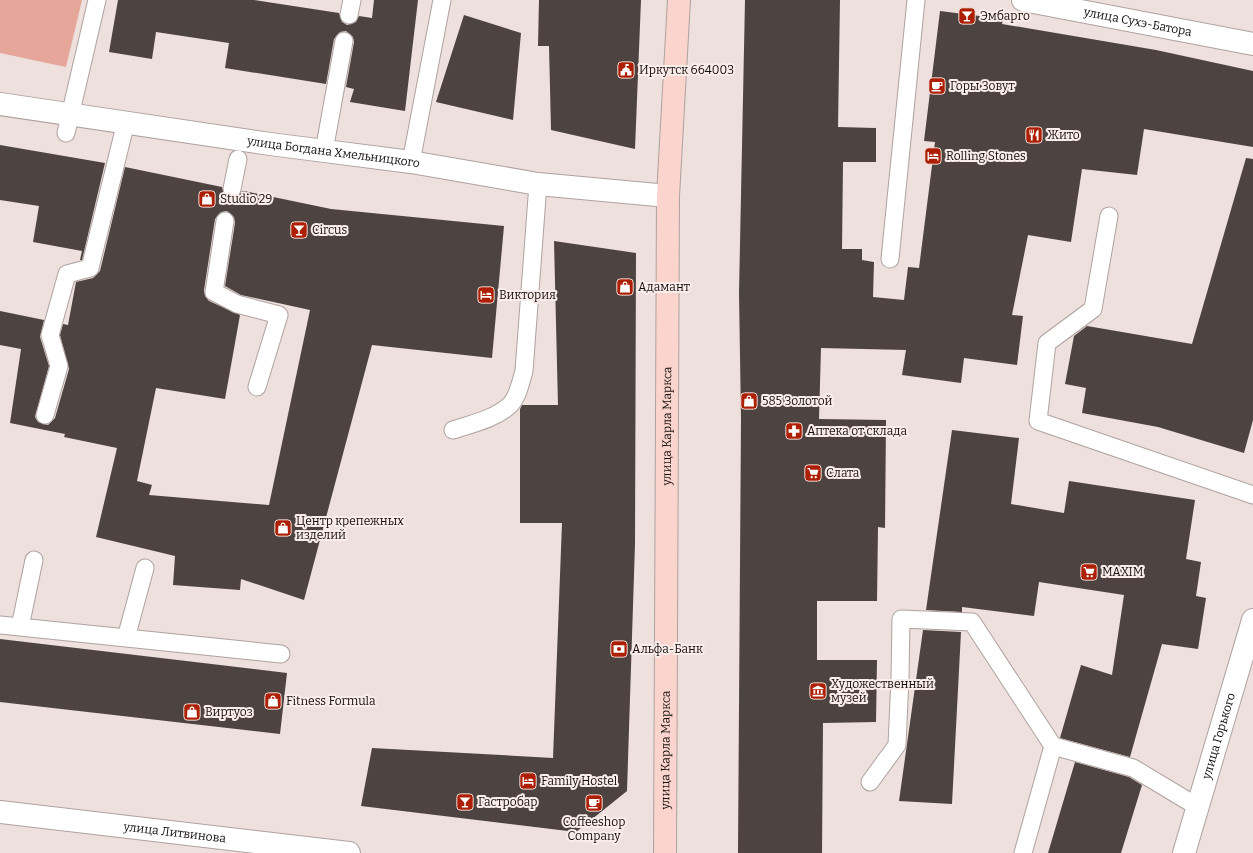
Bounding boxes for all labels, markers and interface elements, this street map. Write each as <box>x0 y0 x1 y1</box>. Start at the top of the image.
street label: улица Сухэ-Батора <box>1082 5 1193 39</box>
bar icon: Эмбарго <box>957 6 977 26</box>
place label: Эмбарго <box>980 9 1030 23</box>
public building icon: Иркутск 664003 <box>616 60 636 80</box>
place label: Иркутск 664003 <box>639 63 734 77</box>
cafe icon: Горы Зовут <box>927 76 947 96</box>
place label: Горы Зовут <box>950 79 1015 93</box>
restaurant icon: Жито <box>1024 125 1044 145</box>
place label: Жито <box>1047 128 1080 142</box>
street label: улица Богдана Хмельницкого <box>245 134 421 170</box>
hotel icon: Rolling Stones <box>923 146 943 166</box>
place label: Rolling Stones <box>946 149 1026 163</box>
shop icon: Studio 29 <box>197 189 217 209</box>
place label: Studio 29 <box>220 192 272 206</box>
bar icon: Circus <box>289 220 309 240</box>
place label: Circus <box>312 223 347 237</box>
shop icon: Адамант <box>615 277 635 297</box>
place label: Адамант <box>638 280 690 294</box>
hotel icon: Виктория <box>476 285 496 305</box>
place label: Виктория <box>499 288 556 302</box>
street label: улица Карла Маркса <box>660 366 674 486</box>
shop icon: 585 Золотой <box>739 391 759 411</box>
place label: 585 Золотой <box>762 394 833 408</box>
pharmacy icon: Аптека от склада <box>784 421 804 441</box>
place label: Аптека от склада <box>807 424 908 438</box>
supermarket icon: Слата <box>803 463 823 483</box>
place label: Слата <box>826 466 860 480</box>
place label: Центр крепежных изделий <box>296 514 404 542</box>
shop icon: Центр крепежных изделий <box>273 518 293 538</box>
supermarket icon: MAXIM <box>1079 562 1099 582</box>
place label: MAXIM <box>1102 565 1144 579</box>
bank icon: Альфа-Банк <box>609 639 629 659</box>
place label: Альфа-Банк <box>632 642 703 656</box>
place label: Художественный музей <box>831 677 934 705</box>
museum icon: Художественный музей <box>808 681 828 701</box>
street label: улица Карла Маркса <box>658 690 673 810</box>
shop icon: Fitness Formula <box>263 691 283 711</box>
street label: улица Горького <box>1199 691 1238 782</box>
place label: Fitness Formula <box>286 694 376 708</box>
shop icon: Виртуоз <box>182 702 202 722</box>
place label: Виртуоз <box>205 705 253 719</box>
hotel icon: Family Hostel <box>518 771 538 791</box>
place label: Family Hostel <box>541 774 618 788</box>
bar icon: Гастробар <box>455 792 475 812</box>
cafe icon: Coffeeshop Company <box>584 793 604 813</box>
place label: Гастробар <box>478 795 537 809</box>
place label: Coffeeshop Company <box>563 815 625 843</box>
street label: улица Литвинова <box>122 819 227 846</box>

